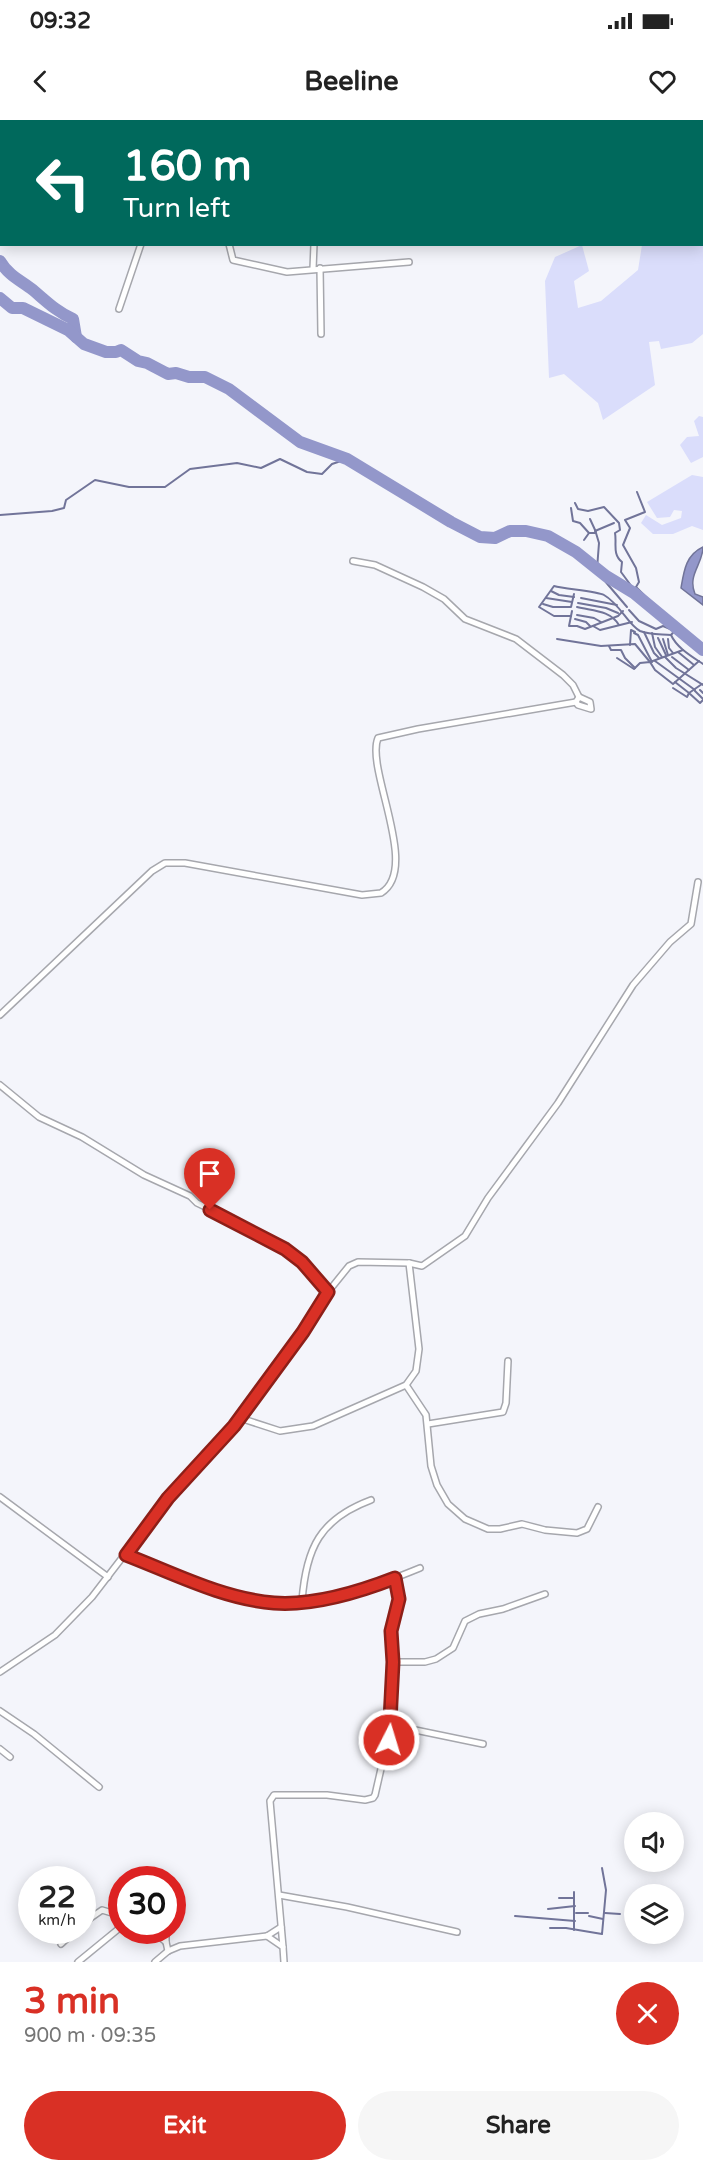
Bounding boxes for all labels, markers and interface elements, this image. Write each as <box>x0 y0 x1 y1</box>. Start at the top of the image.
text: 09:32 <box>30 8 91 34</box>
icon: back <box>24 65 57 98</box>
text: Beeline <box>304 65 399 98</box>
icon: heart <box>646 65 679 98</box>
text: 160 m <box>123 141 252 192</box>
icon: left <box>24 144 102 222</box>
text: Turn left <box>123 192 230 225</box>
pin <box>184 1148 235 1210</box>
icon: arrive <box>193 1157 226 1190</box>
position arrow <box>357 1708 421 1772</box>
map controls <box>624 1812 684 1944</box>
button: sound <box>624 1812 684 1872</box>
speed limit sign: 30 <box>108 1866 186 1944</box>
text: 22 <box>38 1879 76 1916</box>
button: layers <box>624 1884 684 1944</box>
text: km/h <box>38 1911 76 1929</box>
text: 3 min <box>24 1980 120 2023</box>
button: close <box>616 1982 679 2045</box>
text: 900 m · 09:35 <box>24 2024 156 2048</box>
button: Exit <box>24 2091 346 2160</box>
button: Share <box>358 2091 679 2160</box>

